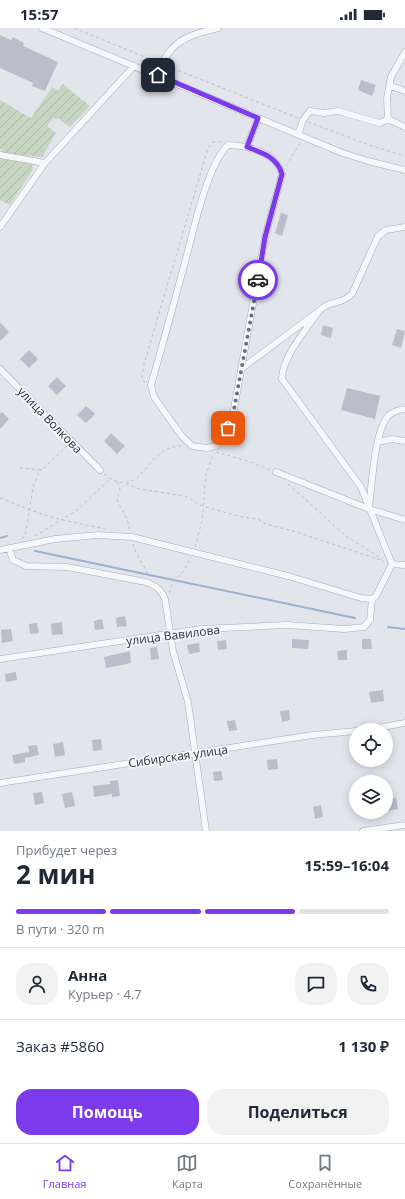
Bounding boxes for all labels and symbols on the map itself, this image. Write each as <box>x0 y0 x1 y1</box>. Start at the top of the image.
pin <box>141 58 175 92</box>
courier <box>238 260 278 300</box>
street label: улица Волкова <box>14 383 86 457</box>
pin <box>211 411 245 445</box>
street label: улица Вавилова <box>125 621 221 649</box>
street label: Сибирская улица <box>127 741 229 771</box>

